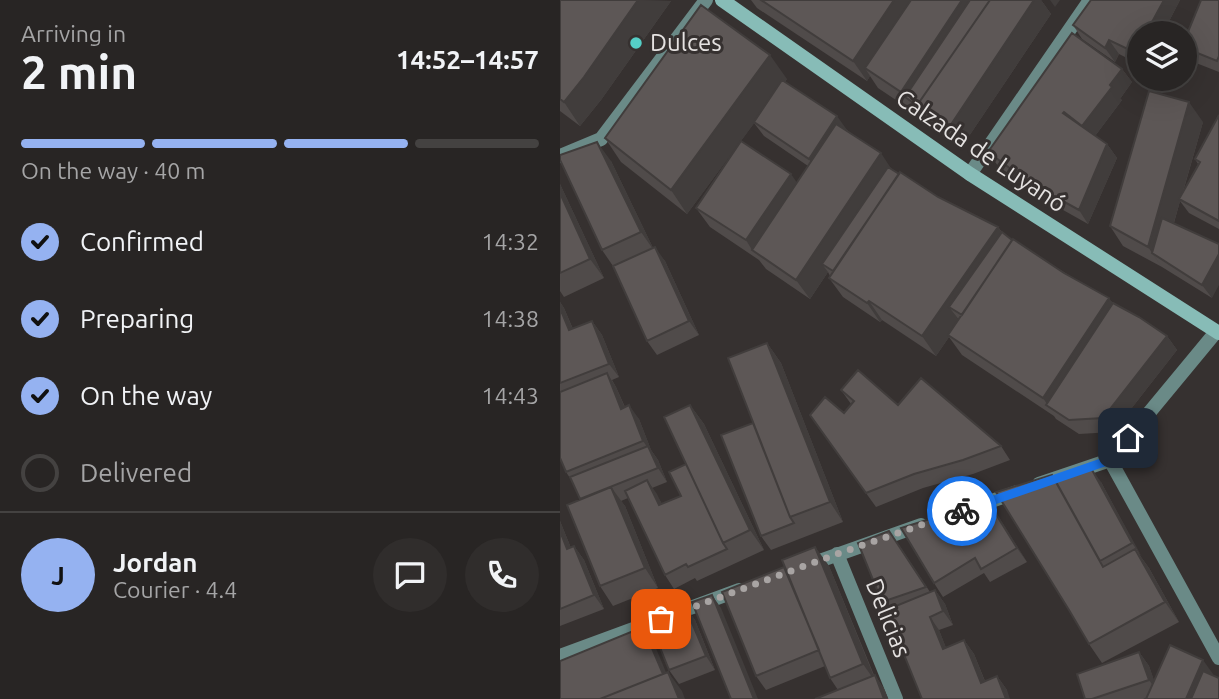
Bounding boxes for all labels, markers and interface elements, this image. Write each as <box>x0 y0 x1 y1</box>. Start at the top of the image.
text: Arriving in <box>21 21 126 46</box>
map controls <box>1127 21 1197 91</box>
button: layers <box>1127 21 1197 91</box>
place label: Dulces <box>650 29 722 56</box>
marker: Dulces <box>628 35 644 51</box>
text: 14:52–14:57 <box>396 45 539 74</box>
text: 2 min <box>21 46 137 98</box>
street label: Calzada de Luyanó <box>891 84 1071 217</box>
text: On the way · 40 m <box>21 158 205 183</box>
icon: check <box>21 223 59 261</box>
text: Confirmed <box>80 227 204 256</box>
text: 14:32 <box>481 229 539 254</box>
icon: check <box>21 300 59 338</box>
text: Preparing <box>80 304 194 333</box>
text: 14:38 <box>481 306 539 331</box>
icon: check <box>21 377 59 415</box>
text: On the way <box>80 381 212 410</box>
text: 14:43 <box>481 383 539 408</box>
pin <box>1098 408 1158 468</box>
icon: home <box>1109 419 1147 457</box>
text: Delivered <box>80 458 192 487</box>
courier <box>927 476 997 546</box>
icon: bike <box>943 492 981 530</box>
button: chat <box>373 538 447 612</box>
button: phone <box>465 538 539 612</box>
text: Jordan <box>113 548 198 577</box>
text: J <box>51 561 65 590</box>
street label: Delicias <box>861 575 916 661</box>
text: Courier · 4.4 <box>113 577 237 602</box>
pin <box>631 589 691 649</box>
icon: bag <box>642 600 680 638</box>

